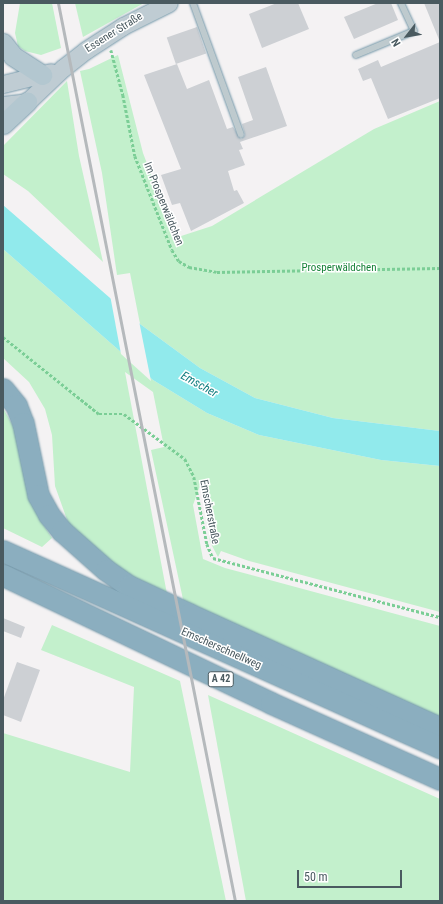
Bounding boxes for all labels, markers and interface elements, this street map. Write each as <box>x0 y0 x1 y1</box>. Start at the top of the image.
street label: Essener Straße <box>83 10 145 56</box>
north arrow <box>387 16 427 56</box>
text: N <box>389 36 404 49</box>
street label: Im Prosperwäldchen <box>140 160 186 248</box>
park label: Prosperwäldchen <box>301 261 377 275</box>
water label: Emscher <box>178 369 220 401</box>
street label: Emscherstraße <box>196 479 222 545</box>
street label: Emscherschnellweg <box>179 625 263 673</box>
road number: A 42 <box>207 671 235 687</box>
scale bar <box>299 862 404 888</box>
text: 50 m <box>304 870 328 884</box>

